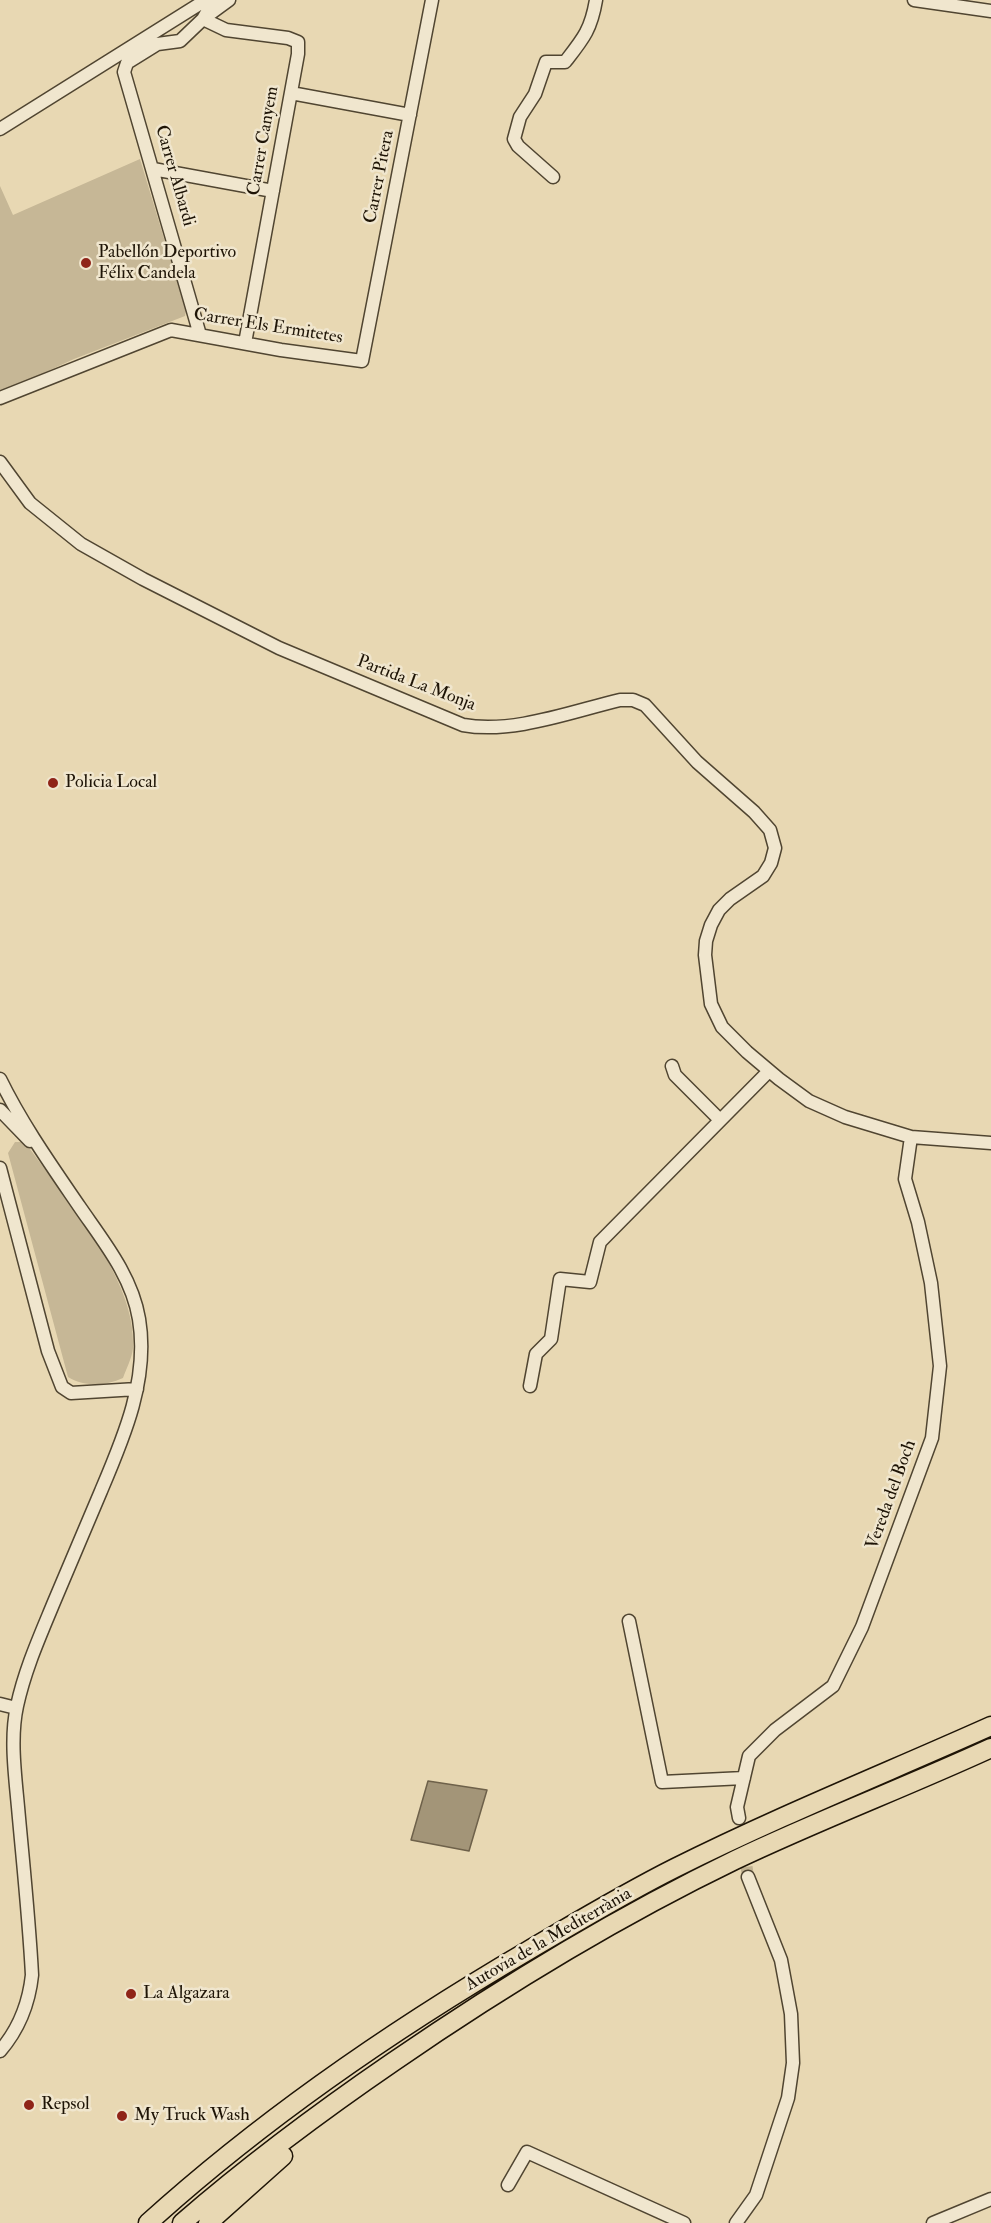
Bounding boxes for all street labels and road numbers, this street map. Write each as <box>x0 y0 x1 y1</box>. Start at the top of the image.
street label: Carrer Canyem <box>244 85 284 197</box>
street label: Carrer Albardi <box>149 123 199 229</box>
street label: Carrer Pitera <box>360 129 400 225</box>
street label: Carrer Els Ermitetes <box>192 305 344 349</box>
street label: Partida La Monja <box>354 651 478 717</box>
street label: Vereda del Boch <box>862 1437 922 1553</box>
street label: Autovia de la Mediterrània <box>462 1884 636 1996</box>

